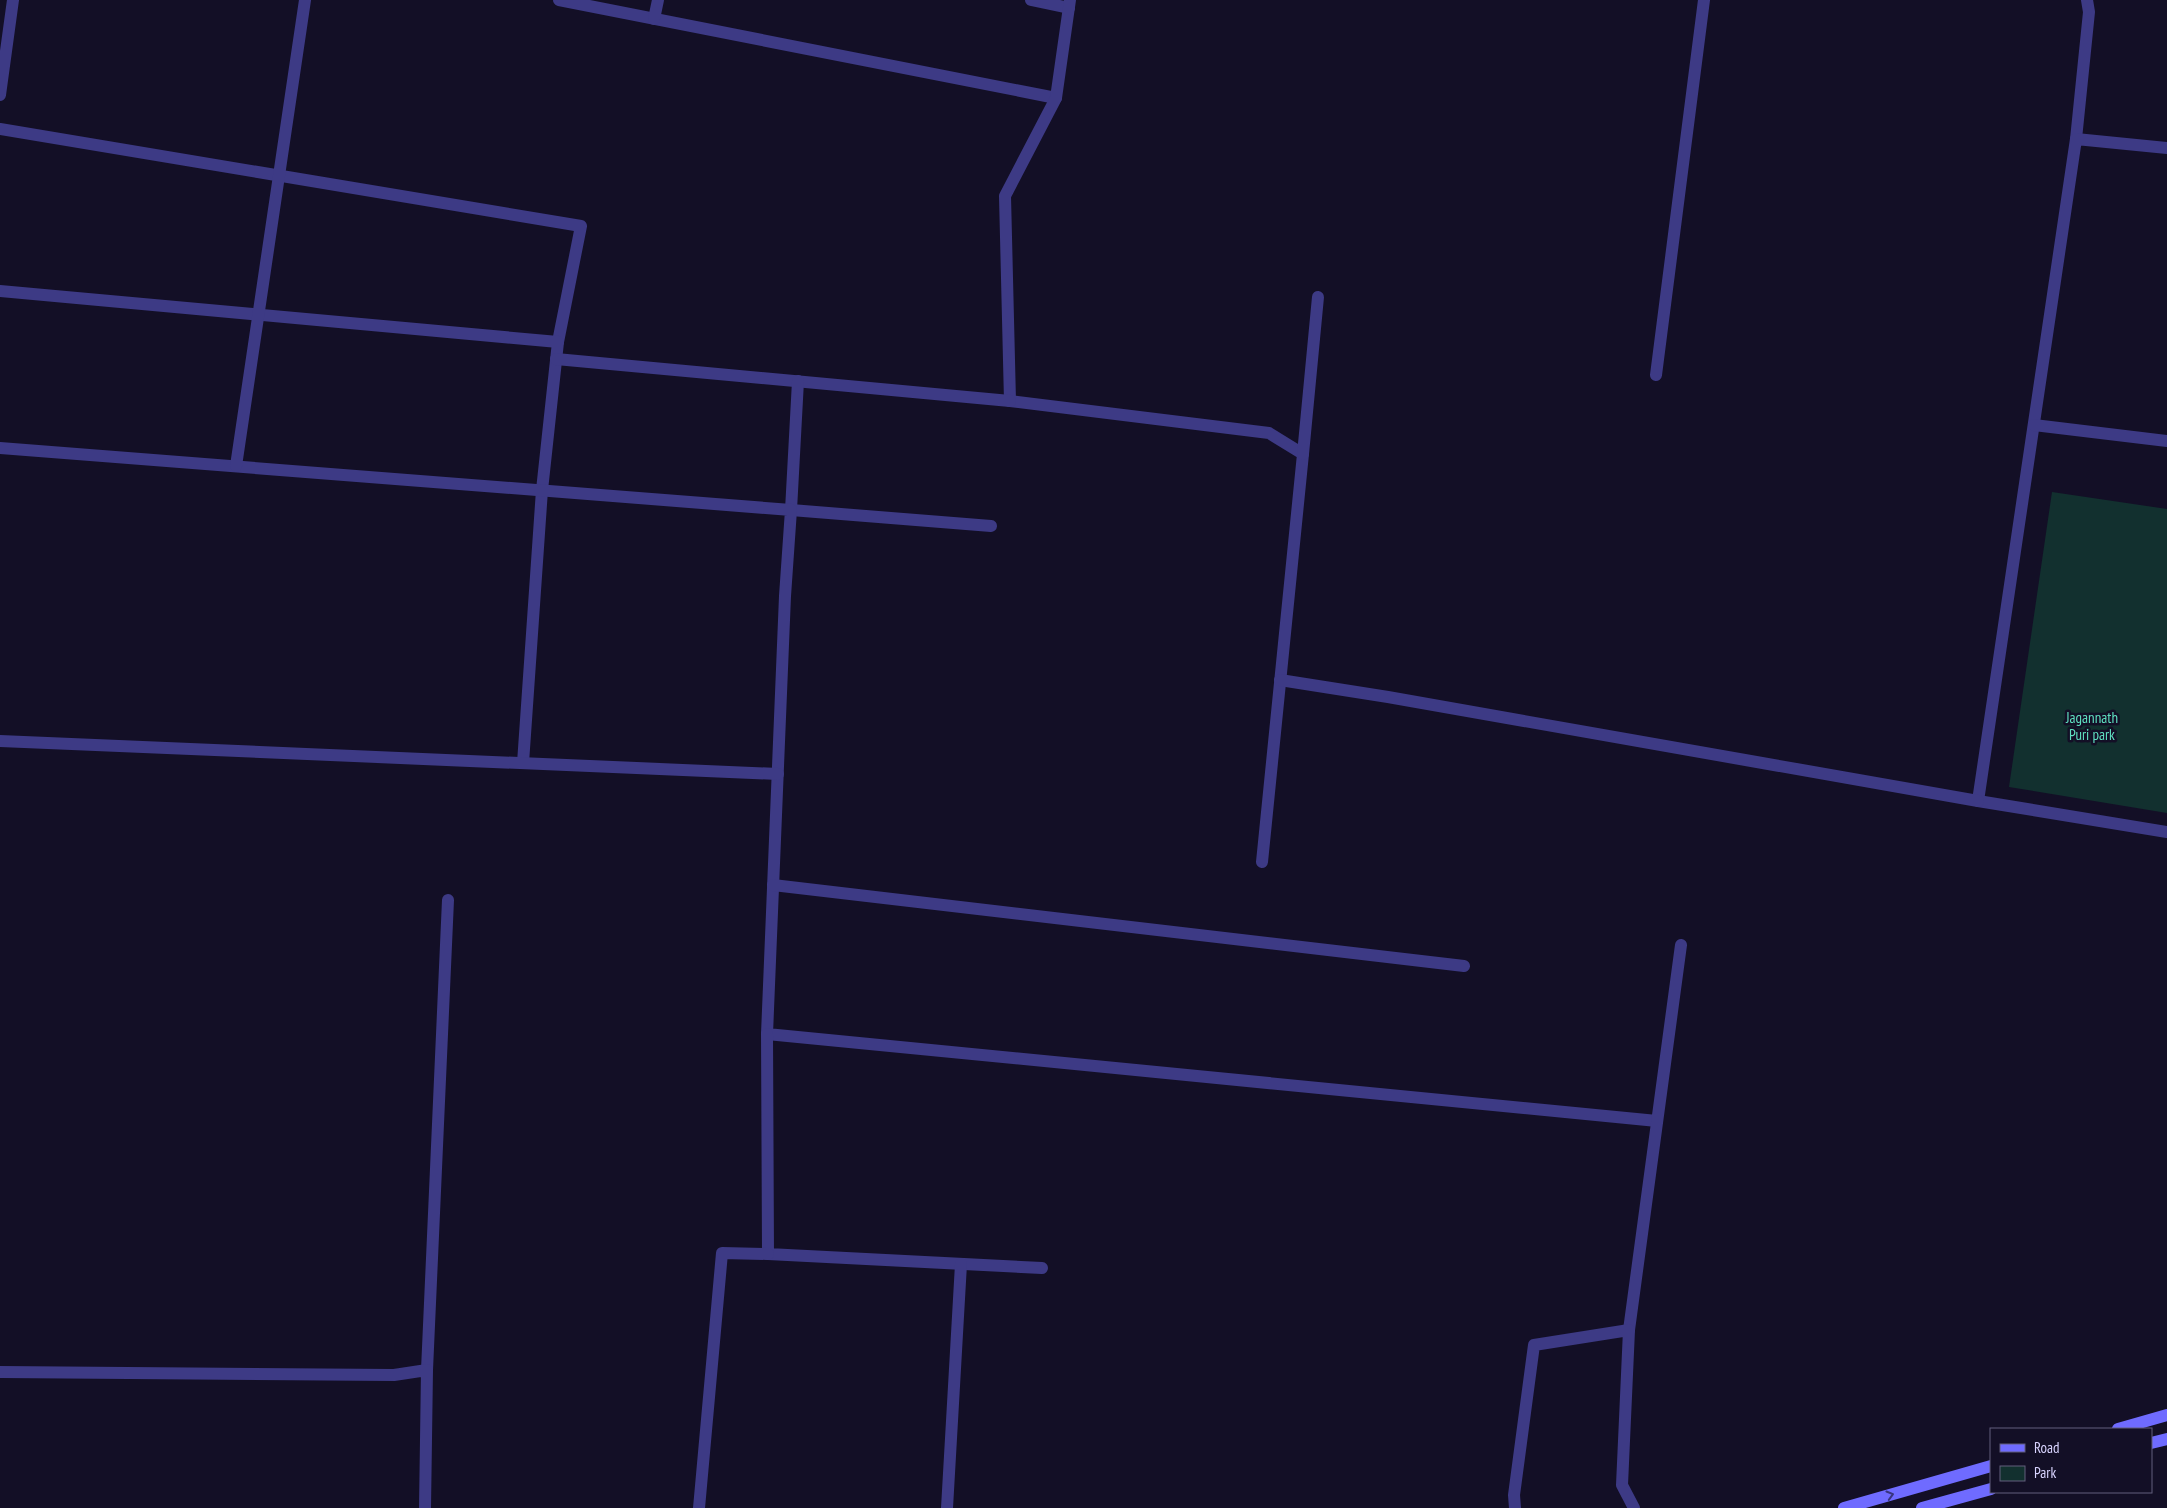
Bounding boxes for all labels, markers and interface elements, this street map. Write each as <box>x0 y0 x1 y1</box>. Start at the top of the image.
park label: Jagannath Puri park <box>2065 708 2118 744</box>
legend <box>1990 1428 2152 1493</box>
text: Road <box>2034 1438 2060 1457</box>
text: Park <box>2034 1463 2056 1482</box>
one-way arrow <box>1886 1490 1894 1500</box>

